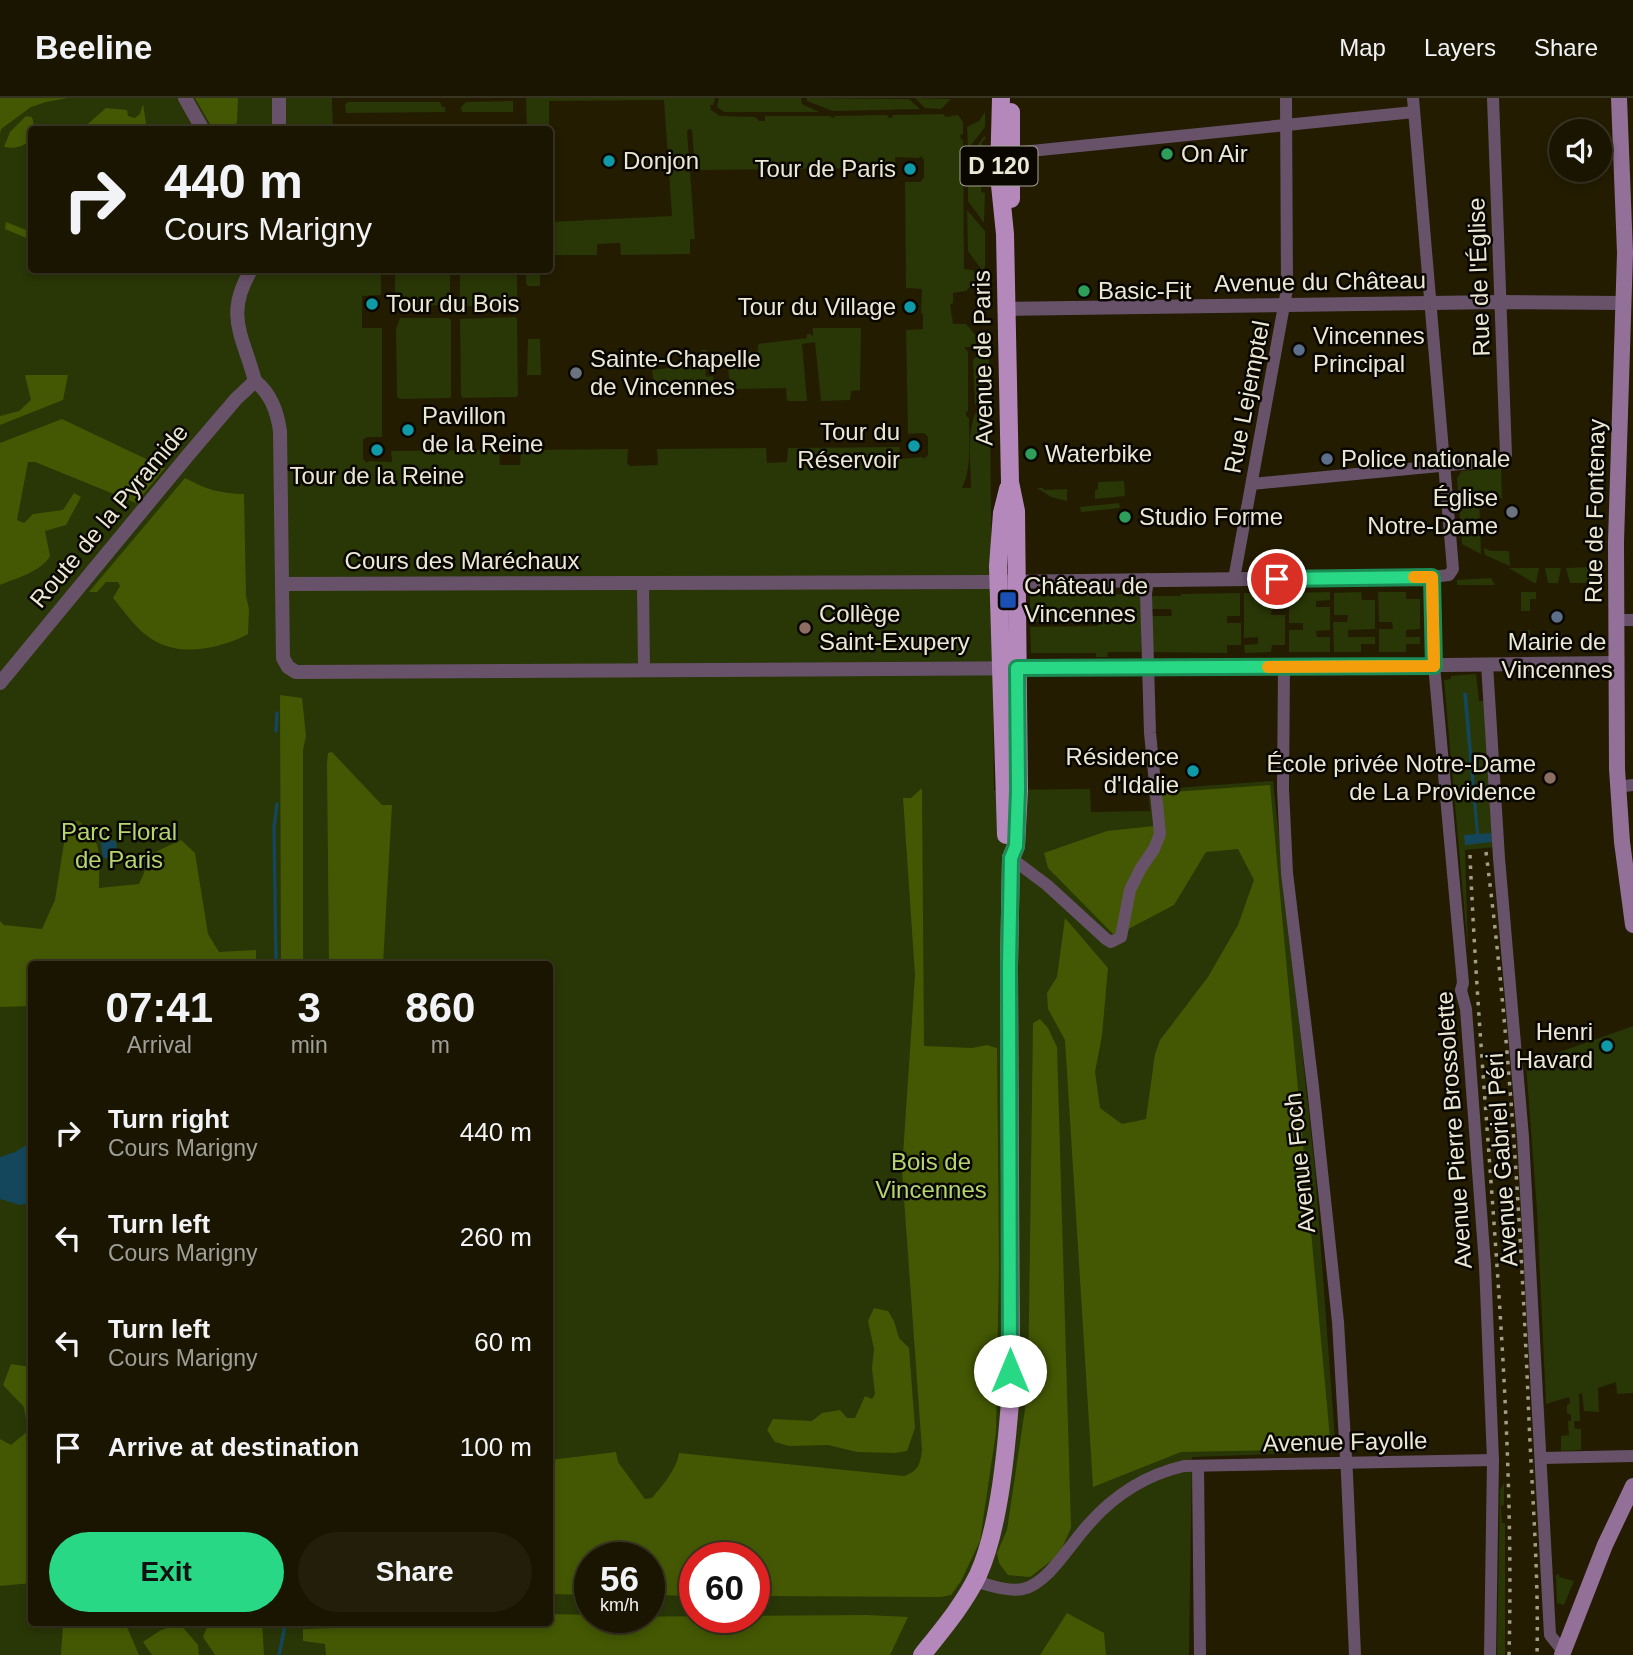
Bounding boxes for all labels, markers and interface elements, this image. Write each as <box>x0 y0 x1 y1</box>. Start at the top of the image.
text: Beeline <box>35 29 152 66</box>
text: Map <box>1339 34 1386 61</box>
text: Layers <box>1424 34 1496 61</box>
text: Share <box>1534 34 1598 61</box>
map controls <box>1549 119 1612 182</box>
button: sound <box>1549 119 1612 182</box>
place label: On Air <box>1181 140 1248 167</box>
road number: D 120 <box>960 146 1038 186</box>
marker: On Air <box>1159 146 1175 162</box>
place label: Donjon <box>623 147 699 174</box>
marker: Donjon <box>601 153 617 169</box>
icon: right <box>49 154 140 245</box>
text: 440 m <box>164 154 303 208</box>
place label: Tour de Paris <box>755 155 896 182</box>
marker: Tour de Paris <box>902 161 918 177</box>
street label: Rue de l'Église <box>1462 197 1495 357</box>
text: Cours Marigny <box>164 211 372 247</box>
street label: Avenue du Château <box>1214 266 1426 297</box>
street label: Avenue de Paris <box>967 270 998 446</box>
place label: Basic-Fit <box>1098 277 1192 304</box>
marker: Basic-Fit <box>1076 283 1092 299</box>
place label: Tour du Bois <box>386 290 519 317</box>
place label: Tour du Village <box>738 293 896 320</box>
marker: Tour du Bois <box>364 296 380 312</box>
marker: Tour du Village <box>902 299 918 315</box>
street label: Rue Lejemptel <box>1218 318 1275 475</box>
place label: Vincennes Principal <box>1313 322 1425 377</box>
marker: Vincennes Principal <box>1291 342 1307 358</box>
place label: Sainte-Chapelle de Vincennes <box>590 345 761 400</box>
marker: Sainte-Chapelle de Vincennes <box>568 365 584 381</box>
place label: Pavillon de la Reine <box>422 402 543 457</box>
place label: Tour du Réservoir <box>797 418 900 473</box>
street label: Route de la Pyramide <box>24 419 193 613</box>
street label: Rue de Fontenay <box>1579 419 1610 603</box>
marker: Pavillon de la Reine <box>400 422 416 438</box>
marker: Tour du Réservoir <box>906 438 922 454</box>
place label: Waterbike <box>1045 440 1152 467</box>
marker: Tour de la Reine <box>369 442 385 458</box>
place label: Police nationale <box>1341 445 1510 472</box>
marker: Waterbike <box>1023 446 1039 462</box>
marker: Police nationale <box>1319 451 1335 467</box>
place label: Tour de la Reine <box>290 462 464 489</box>
place label: Église Notre-Dame <box>1367 484 1498 539</box>
place label: Studio Forme <box>1139 503 1283 530</box>
marker: Église Notre-Dame <box>1504 504 1520 520</box>
marker: Studio Forme <box>1117 509 1133 525</box>
street label: Cours des Maréchaux <box>345 547 579 574</box>
pin <box>1247 549 1307 609</box>
icon: arrive <box>1258 560 1296 598</box>
place label: Château de Vincennes <box>1024 572 1148 627</box>
marker: Château de Vincennes <box>998 590 1018 610</box>
place label: Collège Saint-Exupery <box>819 600 970 655</box>
marker: Mairie de Vincennes <box>1549 609 1565 625</box>
marker: Collège Saint-Exupery <box>797 620 813 636</box>
place label: Mairie de Vincennes <box>1501 628 1613 683</box>
place label: Résidence d'Idalie <box>1066 743 1179 798</box>
place label: École privée Notre-Dame de La Providence <box>1267 750 1536 805</box>
marker: Résidence d'Idalie <box>1185 763 1201 779</box>
marker: École privée Notre-Dame de La Providence <box>1542 770 1558 786</box>
park label: Parc Floral de Paris <box>61 818 177 873</box>
text: 07:41 <box>106 984 213 1031</box>
text: 3 <box>297 984 321 1031</box>
text: 860 <box>405 984 475 1031</box>
street label: Avenue Pierre Brossolette <box>1430 990 1477 1270</box>
place label: Henri Havard <box>1516 1018 1593 1073</box>
text: Arrival <box>127 1032 192 1058</box>
text: min <box>291 1032 328 1058</box>
text: m <box>431 1032 450 1058</box>
marker: Henri Havard <box>1599 1038 1615 1054</box>
street label: Avenue Gabriel Péri <box>1481 1052 1522 1268</box>
street label: Avenue Foch <box>1279 1092 1320 1235</box>
text: Turn right <box>108 1104 229 1134</box>
icon: right <box>49 1114 87 1152</box>
text: 440 m <box>460 1117 532 1147</box>
text: Cours Marigny <box>108 1135 258 1161</box>
park label: Bois de Vincennes <box>875 1148 987 1203</box>
text: Turn left <box>108 1209 210 1239</box>
icon: left <box>49 1219 87 1257</box>
text: 260 m <box>460 1222 532 1252</box>
text: Cours Marigny <box>108 1240 258 1266</box>
text: Turn left <box>108 1314 210 1344</box>
icon: left <box>49 1324 87 1362</box>
text: 60 m <box>474 1327 532 1357</box>
position arrow <box>973 1334 1047 1408</box>
text: Cours Marigny <box>108 1345 258 1371</box>
street label: Avenue Fayolle <box>1262 1427 1428 1456</box>
icon: arrive <box>49 1429 87 1467</box>
text: Arrive at destination <box>108 1432 359 1462</box>
text: 100 m <box>460 1432 532 1462</box>
button: Exit <box>49 1532 284 1612</box>
button: Share <box>298 1532 532 1612</box>
speed limit sign: 60 <box>679 1542 770 1633</box>
text: 56 <box>600 1559 639 1598</box>
text: km/h <box>600 1595 639 1615</box>

